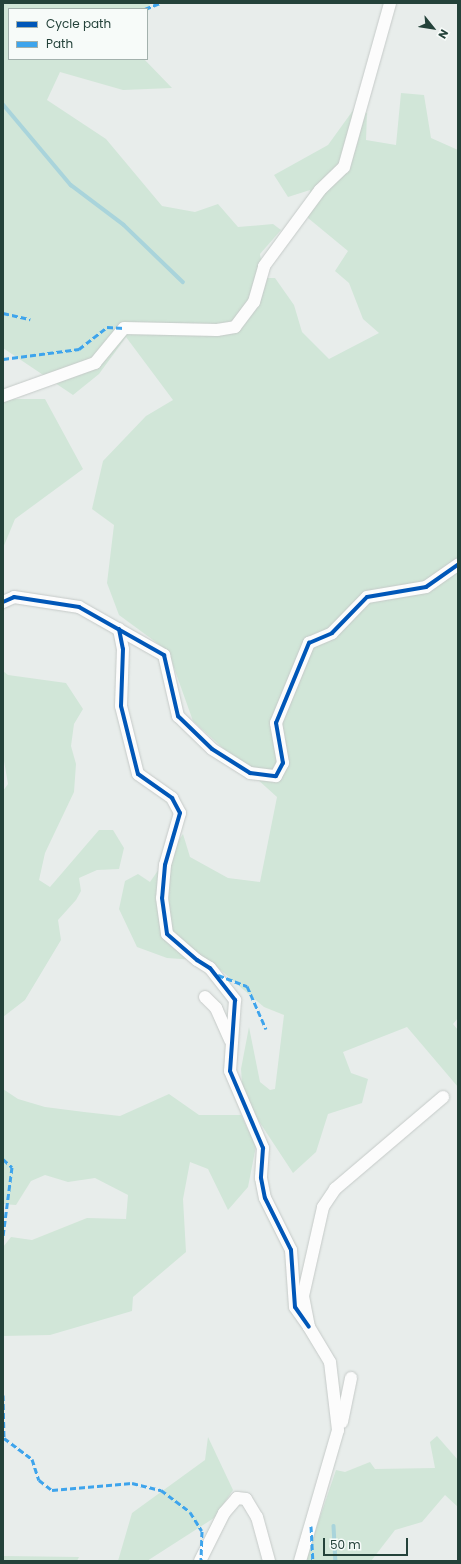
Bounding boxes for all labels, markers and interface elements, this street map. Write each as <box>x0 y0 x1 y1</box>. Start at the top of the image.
legend <box>8 8 148 60</box>
north arrow <box>413 8 453 48</box>
text: Cycle path <box>46 15 111 32</box>
text: N <box>434 26 452 42</box>
text: Path <box>46 35 73 52</box>
scale bar <box>325 1530 410 1556</box>
text: 50 m <box>330 1536 361 1553</box>

